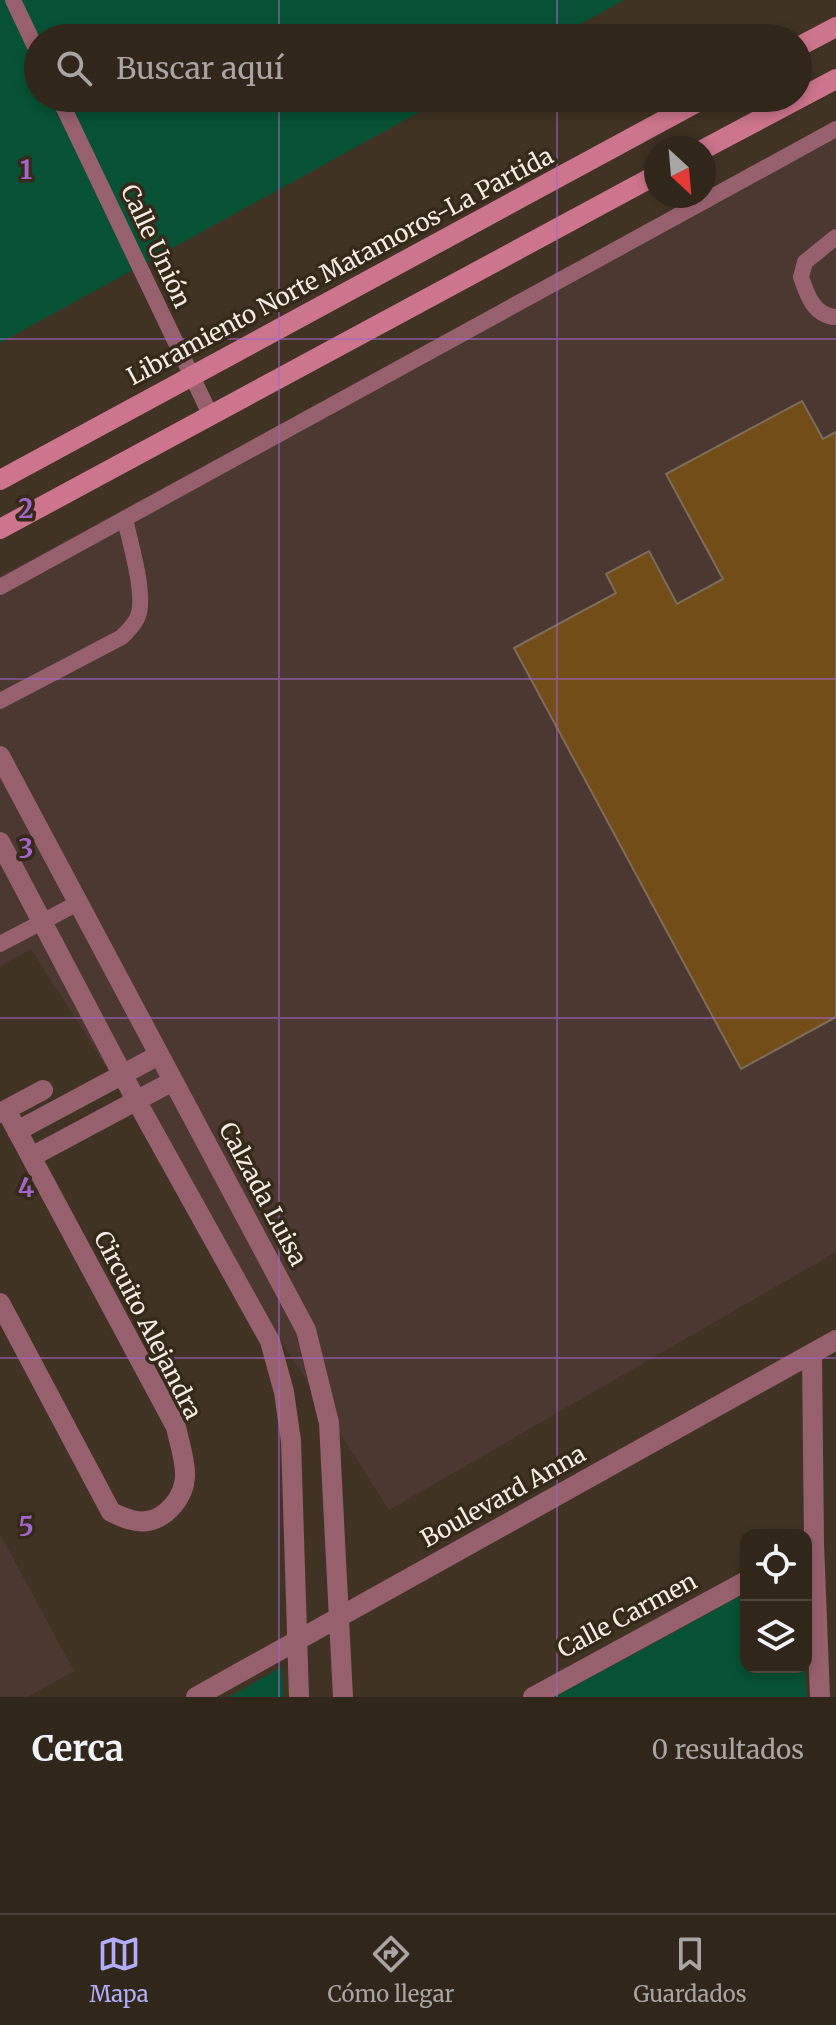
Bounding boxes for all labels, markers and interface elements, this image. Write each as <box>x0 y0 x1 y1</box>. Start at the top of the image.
search box <box>24 24 812 112</box>
icon: search <box>52 46 96 90</box>
text: Buscar aquí <box>116 49 284 87</box>
north arrow <box>644 136 716 208</box>
street label: Libramiento Norte Matamoros-La Partida <box>122 140 559 392</box>
text: 1 <box>20 153 32 186</box>
street label: Calle Unión <box>114 179 198 313</box>
text: 2 <box>18 492 34 525</box>
text: 3 <box>19 832 33 865</box>
street label: Calzada Luisa <box>212 1117 314 1271</box>
text: 4 <box>18 1171 35 1204</box>
street label: Circuito Alejandra <box>87 1226 209 1425</box>
street label: Boulevard Anna <box>415 1438 591 1554</box>
text: 5 <box>18 1510 34 1543</box>
map controls <box>740 1529 812 1673</box>
button: locate <box>740 1529 812 1601</box>
street label: Calle Carmen <box>552 1565 702 1665</box>
button: layers <box>740 1601 812 1673</box>
text: Cerca <box>32 1728 124 1770</box>
text: 0 resultados <box>652 1733 804 1766</box>
tab: Mapa <box>90 1932 148 2008</box>
tab: Cómo llegar <box>327 1932 454 2008</box>
tab: Guardados <box>633 1932 746 2008</box>

